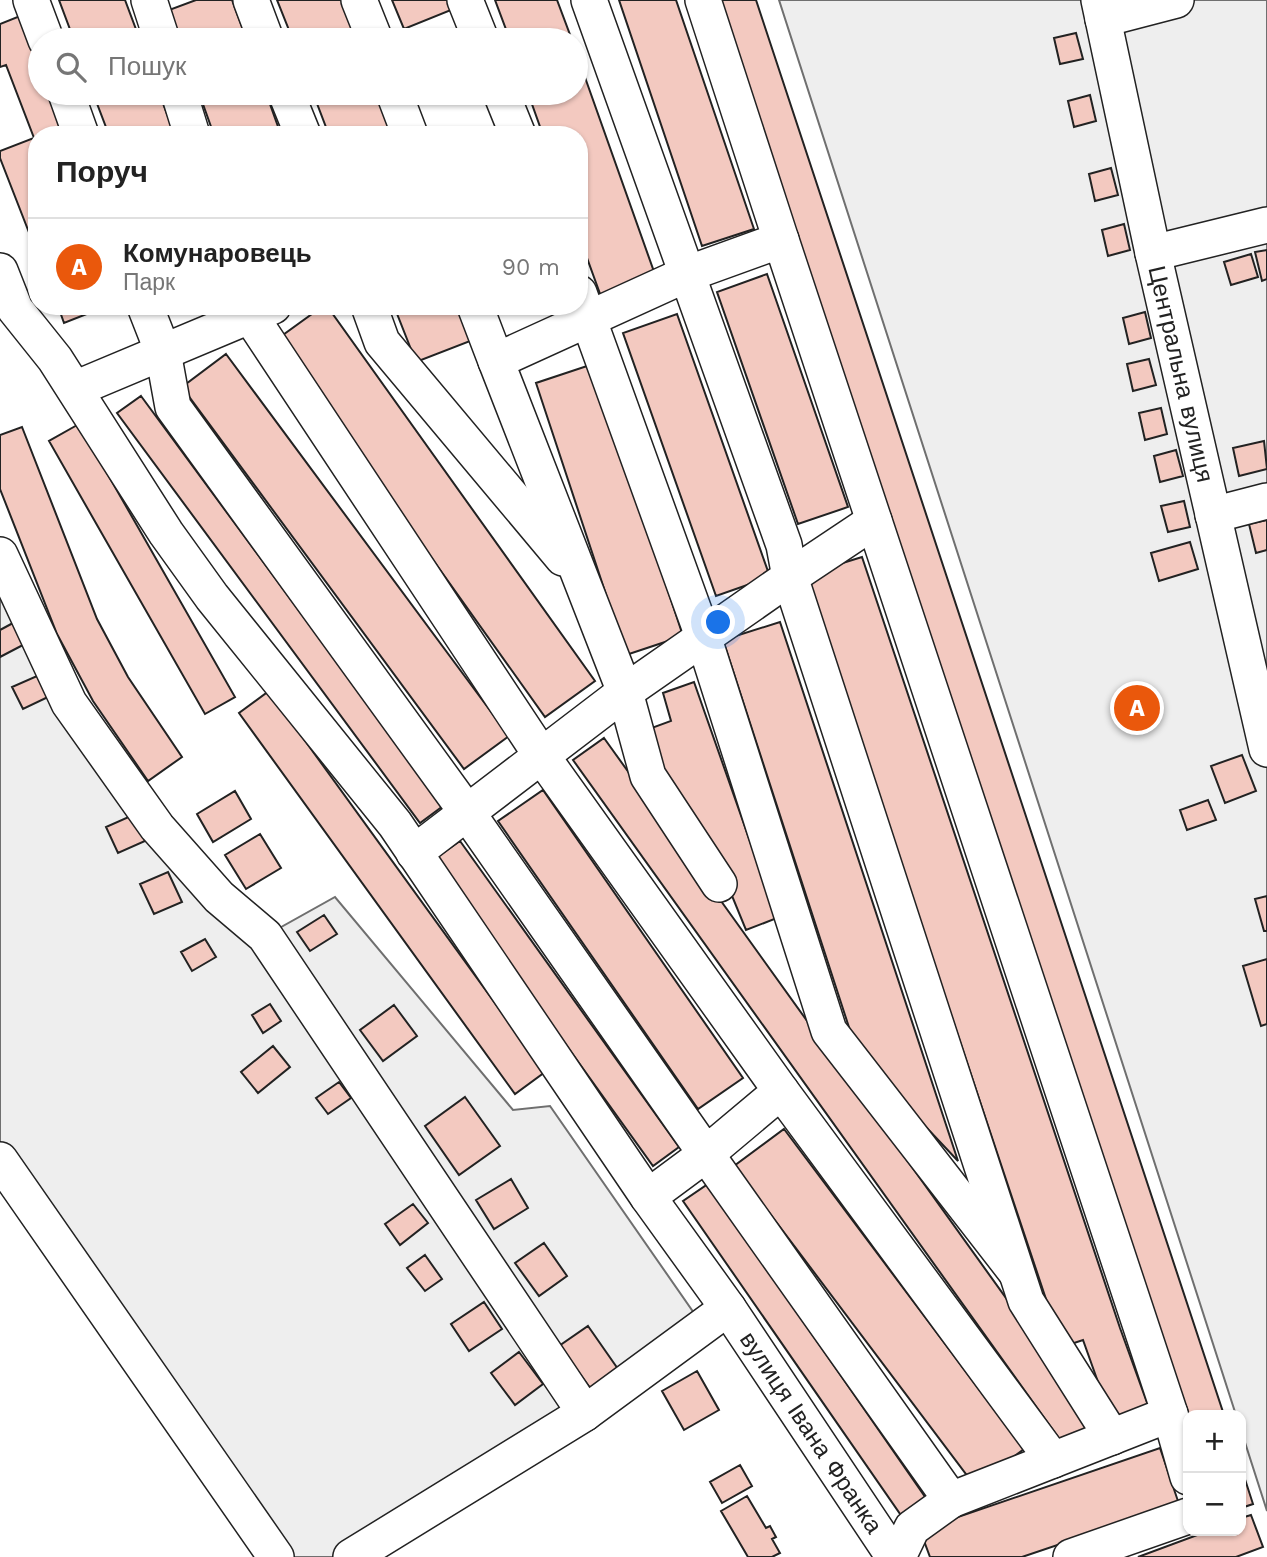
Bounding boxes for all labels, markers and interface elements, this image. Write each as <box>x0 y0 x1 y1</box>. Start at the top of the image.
search box <box>28 28 588 105</box>
icon: search <box>52 48 90 86</box>
text: Пошук <box>108 51 186 81</box>
text: Поруч <box>56 154 148 189</box>
text: Комунаровець <box>123 238 312 268</box>
text: A <box>71 254 87 281</box>
text: 90 m <box>502 254 560 281</box>
street label: Центральна вулиця <box>1142 263 1219 485</box>
text: Парк <box>123 269 175 296</box>
your location <box>701 605 735 639</box>
pin: A <box>1114 682 1160 734</box>
street label: вулиця Івана Франка <box>734 1327 889 1539</box>
map controls <box>1183 1410 1246 1536</box>
button: + <box>1183 1410 1246 1473</box>
button: − <box>1183 1473 1246 1536</box>

